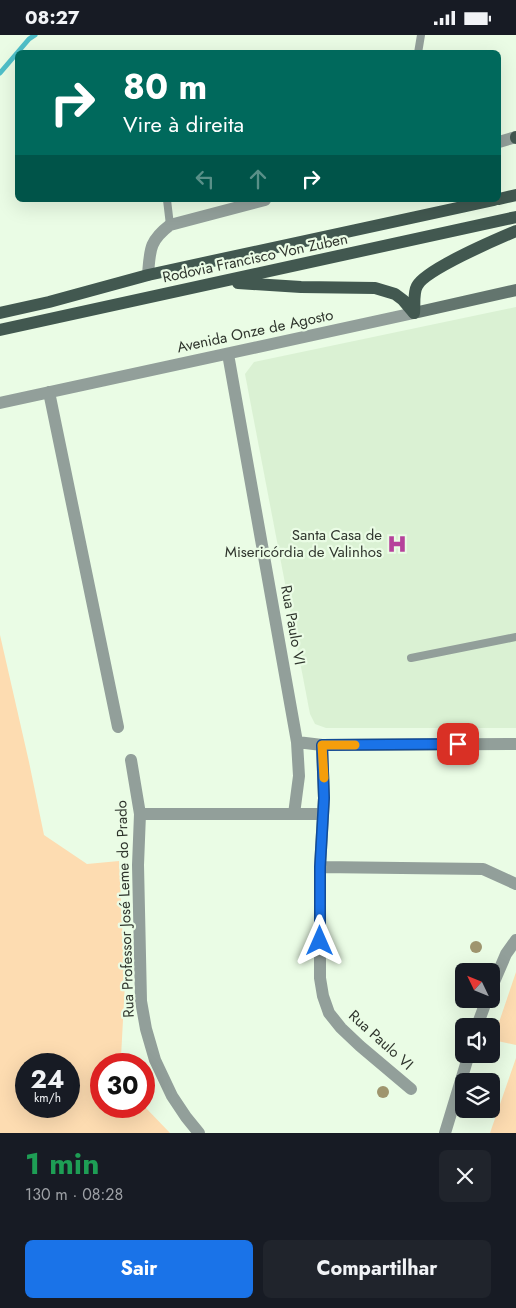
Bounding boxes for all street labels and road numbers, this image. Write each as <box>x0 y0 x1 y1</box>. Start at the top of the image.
street label: Rodovia Francisco Von Zuben <box>160 228 350 288</box>
street label: Avenida Onze de Agosto <box>175 304 335 358</box>
street label: Rua Paulo VI <box>275 583 311 667</box>
street label: Rua Professor José Leme do Prado <box>110 800 140 1018</box>
street label: Rua Paulo VI <box>344 1005 418 1075</box>

